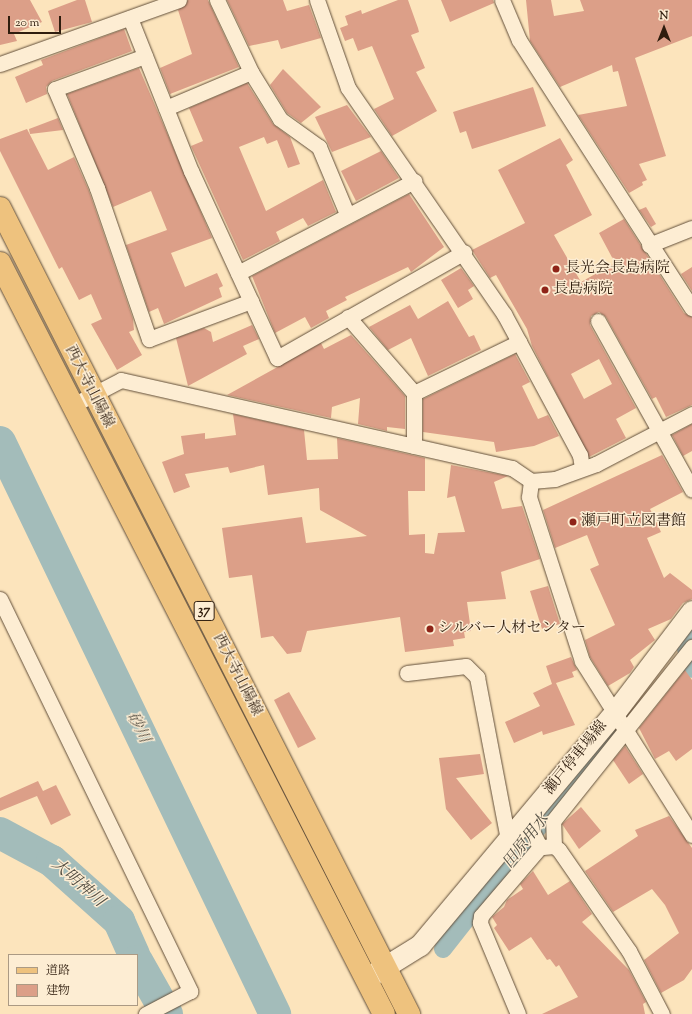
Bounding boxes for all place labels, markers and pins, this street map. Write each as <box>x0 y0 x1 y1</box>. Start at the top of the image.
place label: 長光会長島病院 <box>565 260 670 278</box>
marker: 長光会長島病院 <box>550 263 562 275</box>
place label: 長島病院 <box>553 281 613 299</box>
marker: 長島病院 <box>540 285 550 295</box>
place label: 瀬戸町立図書館 <box>581 513 686 531</box>
marker: 瀬戸町立図書館 <box>568 517 578 527</box>
place label: シルバー人材センター <box>438 620 588 638</box>
marker: シルバー人材センター <box>425 624 435 634</box>

